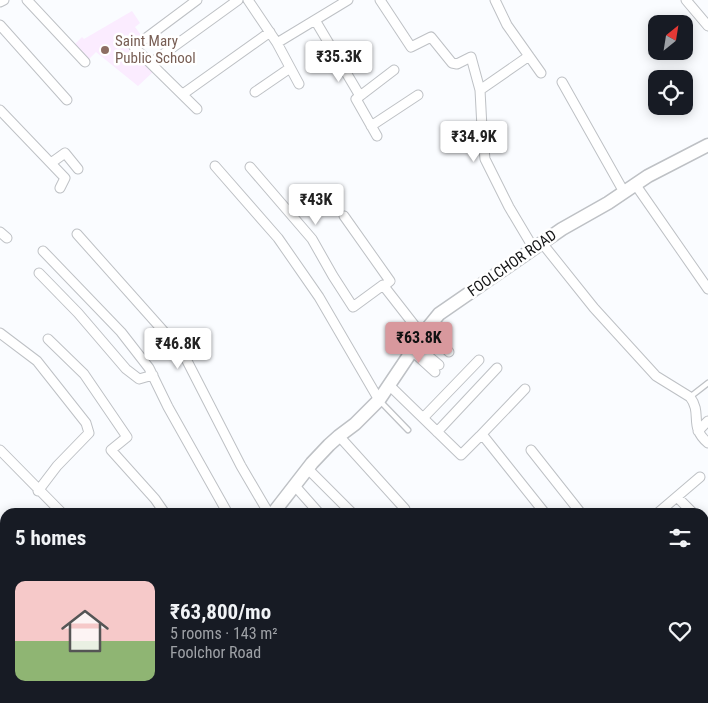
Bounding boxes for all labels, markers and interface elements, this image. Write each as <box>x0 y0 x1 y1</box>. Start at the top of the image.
north arrow <box>648 15 692 60</box>
map controls <box>648 15 693 115</box>
place label: Saint Mary Public School <box>115 32 196 67</box>
pin: ₹35.3K <box>298 41 380 83</box>
marker: Saint Mary Public School <box>99 44 111 56</box>
text: ₹35.3K <box>316 47 362 66</box>
button: locate <box>648 70 693 115</box>
pin: ₹34.9K <box>433 120 515 163</box>
text: ₹34.9K <box>451 127 497 146</box>
pin: ₹43K <box>286 184 346 226</box>
text: ₹43K <box>300 190 332 209</box>
street label: FOOLCHOR ROAD <box>464 226 560 300</box>
pin: ₹63.8K <box>378 322 460 364</box>
pin: ₹46.8K <box>137 328 219 370</box>
text: ₹63.8K <box>396 328 442 347</box>
text: ₹46.8K <box>155 334 201 353</box>
icon: filters <box>666 524 694 552</box>
text: 5 homes <box>15 526 86 550</box>
text: ₹63,800/mo <box>170 600 271 624</box>
icon: home <box>55 601 115 661</box>
icon: heart <box>666 617 694 645</box>
text: 5 rooms · 143 m² <box>170 624 278 643</box>
text: Foolchor Road <box>170 643 261 662</box>

